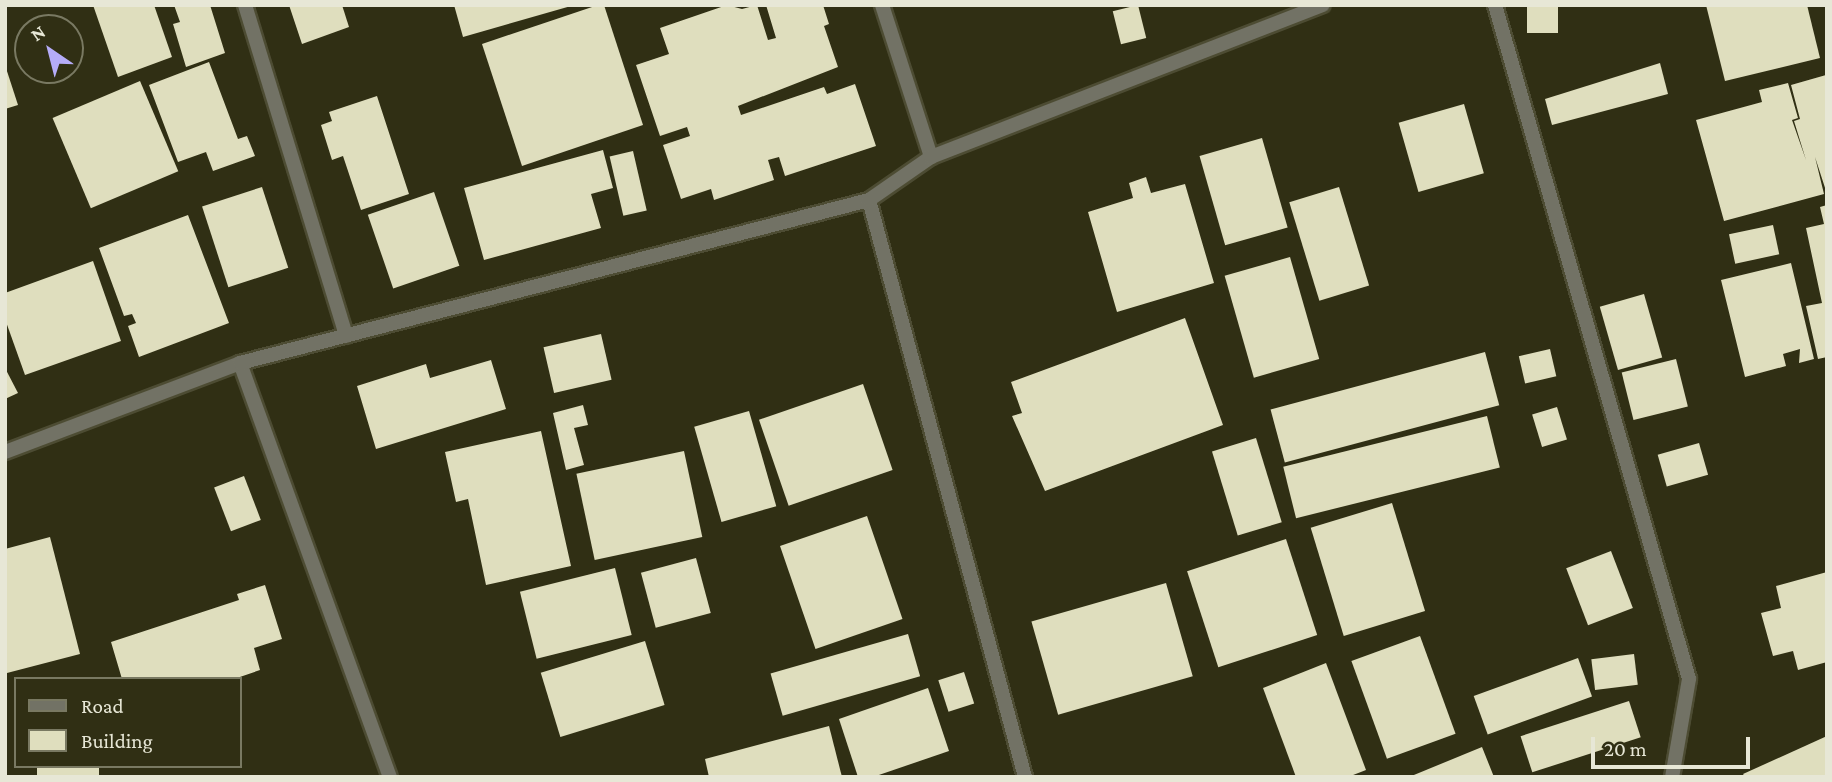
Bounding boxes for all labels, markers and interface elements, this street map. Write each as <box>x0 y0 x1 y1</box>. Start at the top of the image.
north arrow <box>14 14 84 84</box>
text: N <box>26 21 49 45</box>
legend <box>14 677 242 768</box>
text: Road <box>81 694 124 718</box>
scale bar <box>1594 722 1753 766</box>
text: Building <box>81 729 153 753</box>
text: 20 m <box>1604 737 1647 761</box>

